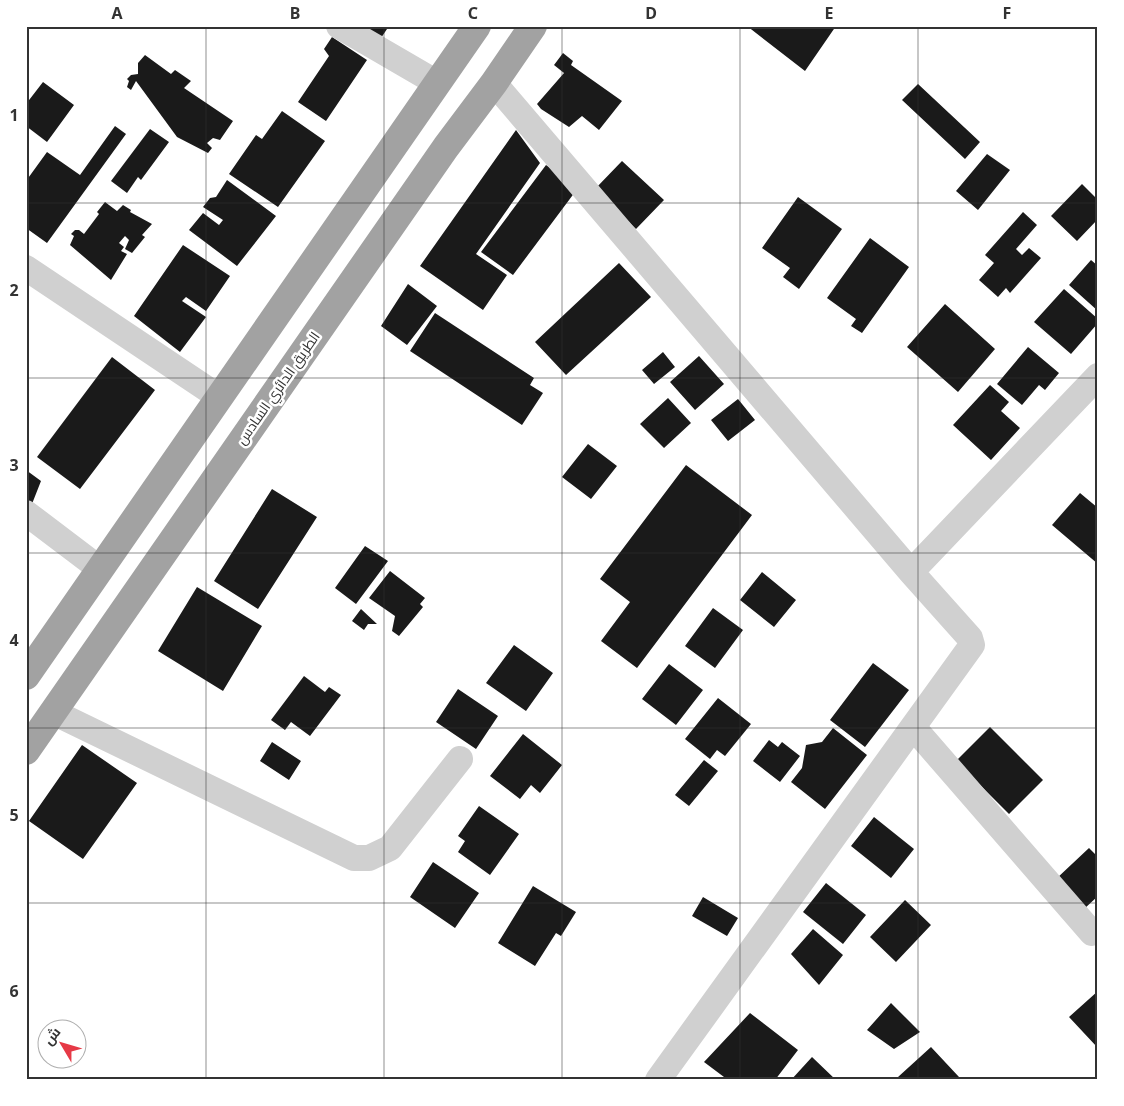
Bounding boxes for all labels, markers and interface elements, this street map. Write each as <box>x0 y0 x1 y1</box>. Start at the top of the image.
text: A <box>111 2 123 24</box>
text: B <box>290 2 300 24</box>
text: C <box>468 2 478 24</box>
text: D <box>645 2 657 24</box>
text: E <box>825 2 834 24</box>
text: F <box>1003 2 1011 24</box>
text: 1 <box>9 104 19 126</box>
text: 2 <box>9 279 19 301</box>
street label: الطريق الدائري السادس <box>231 327 326 450</box>
text: 3 <box>9 454 19 476</box>
text: 4 <box>9 629 19 651</box>
text: 5 <box>9 804 19 826</box>
text: 6 <box>9 980 19 1002</box>
north arrow <box>38 1018 88 1068</box>
text: ش <box>38 1023 64 1049</box>

